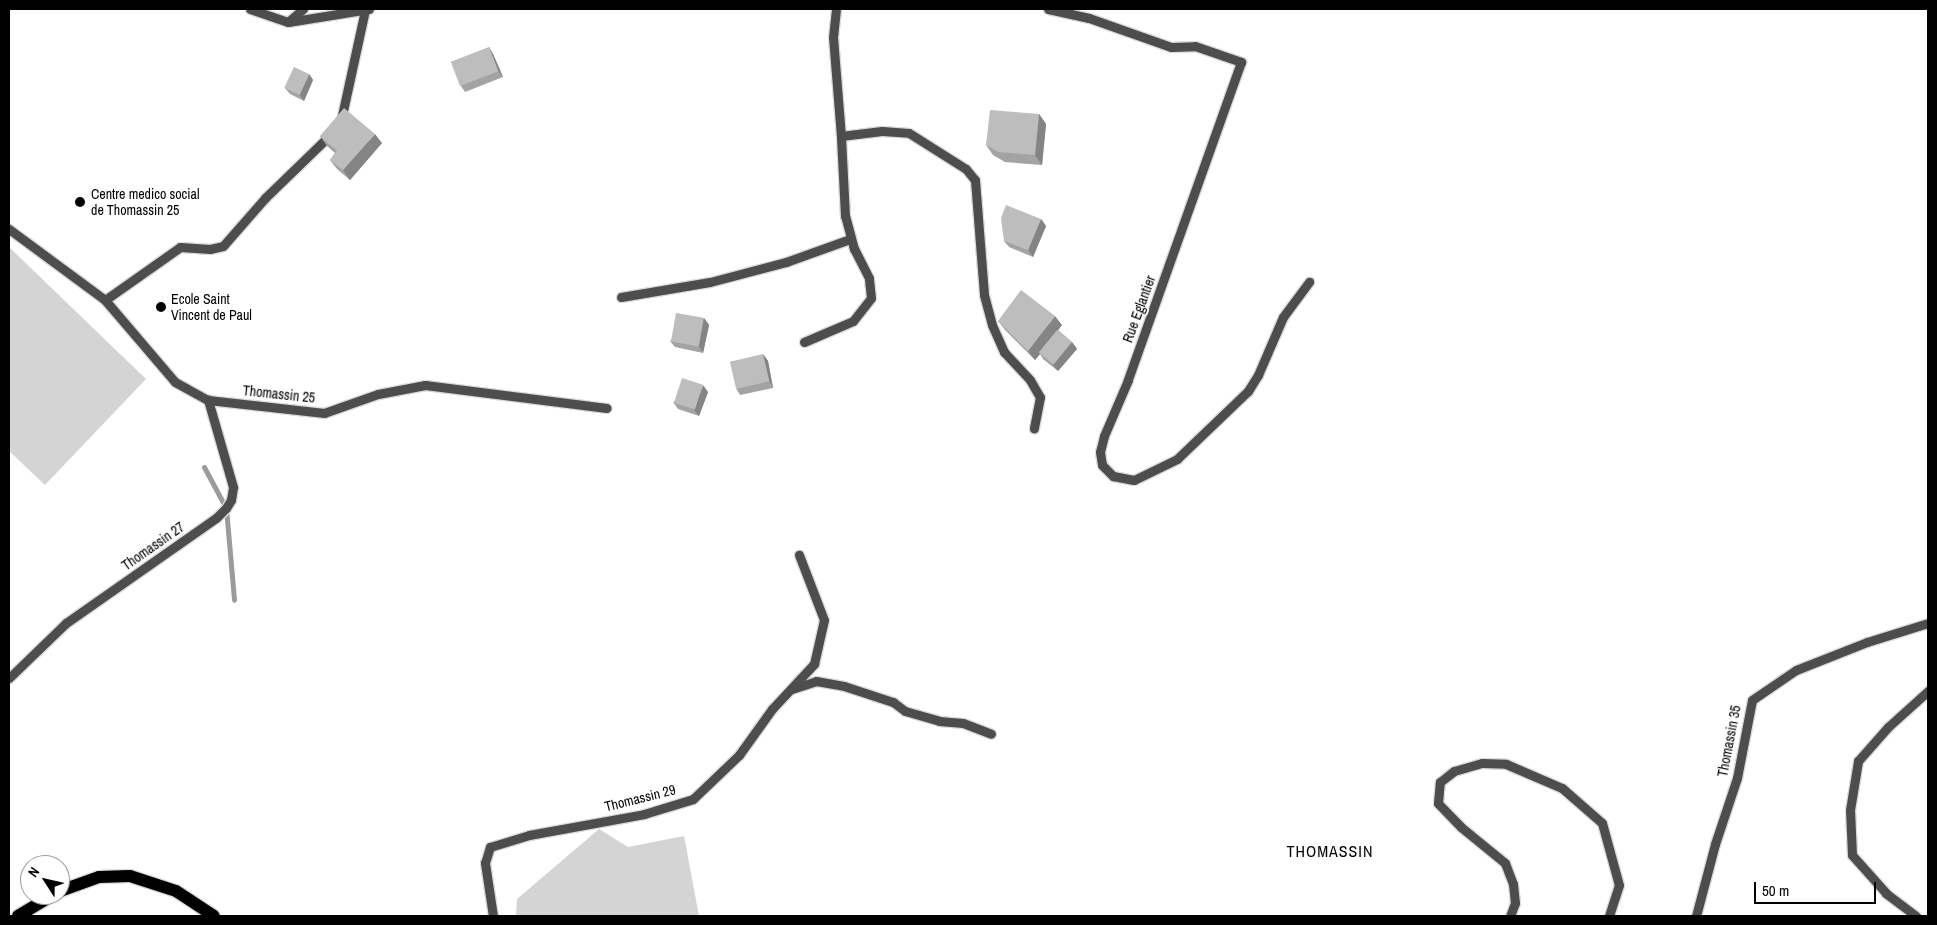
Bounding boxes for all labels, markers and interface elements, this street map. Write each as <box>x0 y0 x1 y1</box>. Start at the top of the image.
place label: Centre medico social de Thomassin 25 <box>91 186 199 218</box>
marker: Centre medico social de Thomassin 25 <box>73 195 87 209</box>
street label: Rue Eglantier <box>1119 273 1159 345</box>
place label: Ecole Saint Vincent de Paul <box>171 291 252 324</box>
marker: Ecole Saint Vincent de Paul <box>155 301 167 313</box>
street label: Thomassin 25 <box>242 382 316 406</box>
street label: Thomassin 27 <box>118 518 188 574</box>
street label: Thomassin 35 <box>1714 704 1744 778</box>
street label: Thomassin 29 <box>603 781 677 815</box>
district label: THOMASSIN <box>1285 841 1375 861</box>
north arrow <box>20 855 70 905</box>
text: N <box>24 863 43 881</box>
scale bar <box>1757 872 1880 904</box>
text: 50 m <box>1762 880 1789 901</box>

